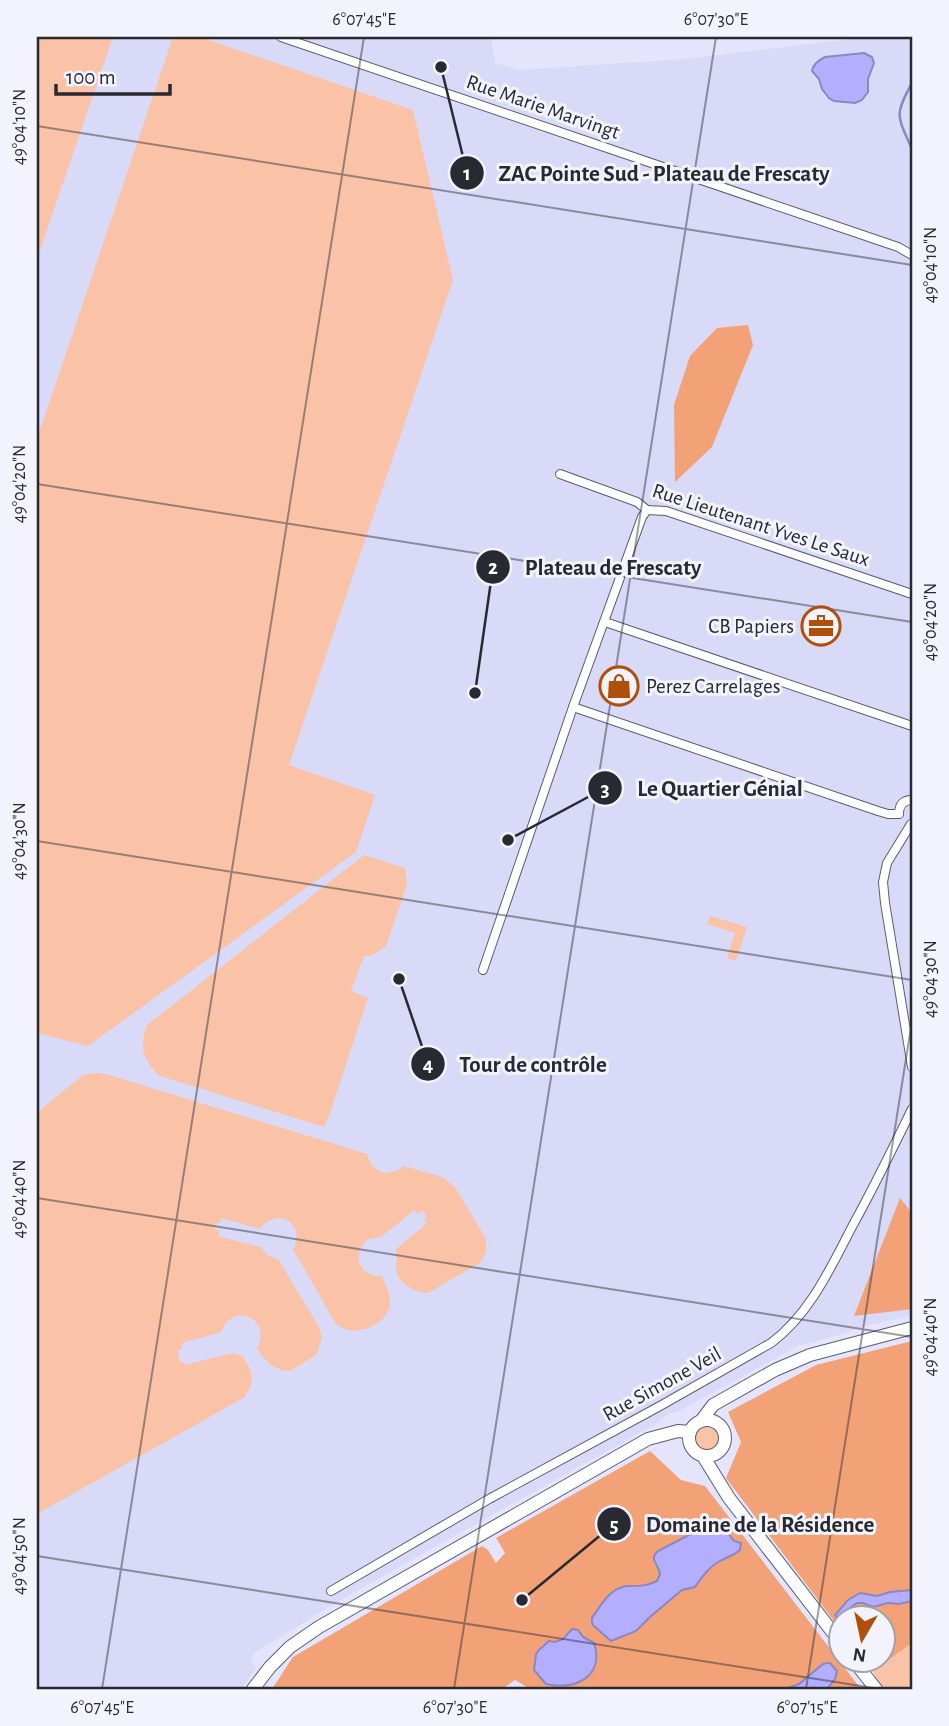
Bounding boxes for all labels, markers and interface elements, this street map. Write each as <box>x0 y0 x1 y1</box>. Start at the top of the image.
text: 6°07'45"E <box>332 11 396 29</box>
text: 6°07'30"E <box>684 11 749 29</box>
scale bar <box>56 52 170 96</box>
text: 100 m <box>66 67 116 88</box>
street label: Rue Marie Marvingt <box>464 71 623 143</box>
text: 49°04'10"N <box>11 89 29 165</box>
callout: ZAC Pointe Sud - Plateau de Frescaty <box>450 151 844 195</box>
text: 1 <box>463 163 471 184</box>
text: ZAC Pointe Sud - Plateau de Frescaty <box>499 163 830 186</box>
text: 49°04'10"N <box>922 227 940 303</box>
text: 49°04'20"N <box>11 445 29 523</box>
street label: Rue Lieutenant Yves Le Saux <box>650 480 872 570</box>
callout: Plateau de Frescaty <box>476 545 715 589</box>
text: 2 <box>488 557 498 578</box>
text: Plateau de Frescaty <box>525 557 702 580</box>
text: 49°04'20"N <box>922 583 940 661</box>
office icon: CB Papiers <box>800 605 842 647</box>
place label: CB Papiers <box>708 616 794 637</box>
shop icon: Perez Carrelages <box>598 665 640 707</box>
place label: Perez Carrelages <box>646 676 780 697</box>
callout: Le Quartier Génial <box>588 766 817 810</box>
text: Le Quartier Génial <box>637 778 803 801</box>
text: 3 <box>600 779 610 800</box>
text: 49°04'30"N <box>11 802 29 880</box>
text: 49°04'30"N <box>922 940 940 1018</box>
callout: Tour de contrôle <box>410 1042 621 1086</box>
text: 4 <box>423 1054 433 1075</box>
text: Tour de contrôle <box>459 1054 607 1077</box>
text: 49°04'40"N <box>11 1159 29 1239</box>
text: 49°04'40"N <box>922 1297 940 1377</box>
street label: Rue Simone Veil <box>599 1343 725 1425</box>
callout: Domaine de la Résidence <box>596 1502 888 1546</box>
text: Domaine de la Résidence <box>646 1514 874 1537</box>
text: 5 <box>609 1515 619 1536</box>
text: 49°04'50"N <box>11 1517 29 1595</box>
north arrow <box>827 1604 897 1674</box>
text: N <box>852 1644 868 1665</box>
text: 6°07'45"E <box>70 1699 134 1717</box>
text: 6°07'30"E <box>423 1699 488 1717</box>
text: 6°07'15"E <box>776 1699 838 1717</box>

